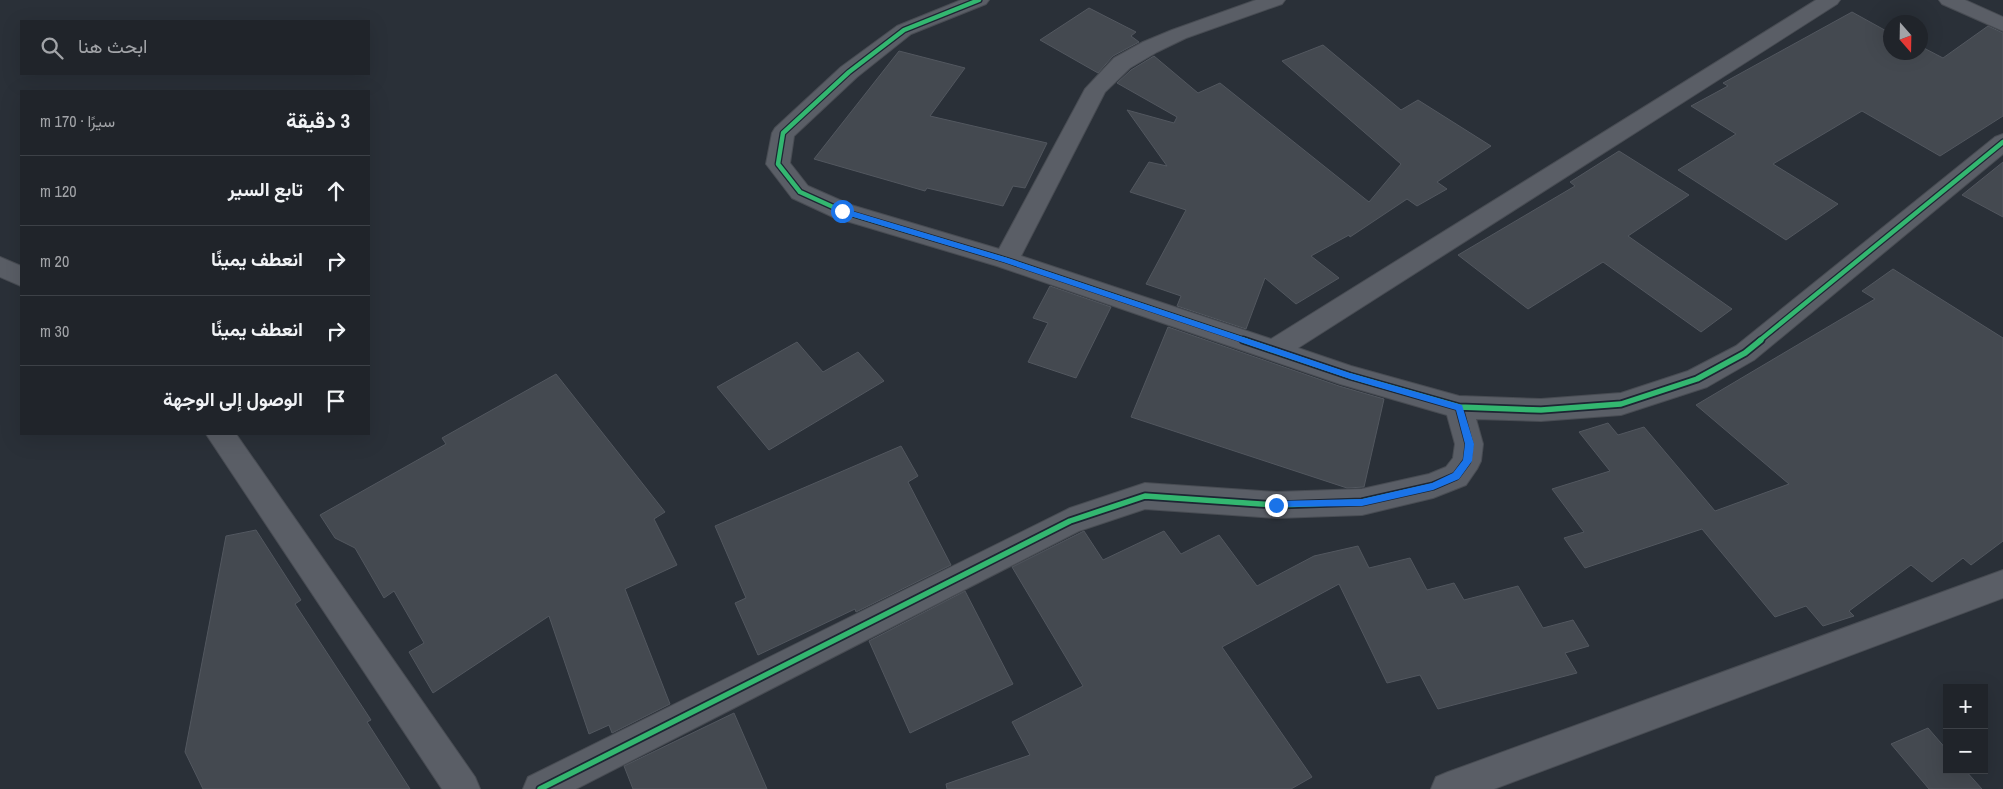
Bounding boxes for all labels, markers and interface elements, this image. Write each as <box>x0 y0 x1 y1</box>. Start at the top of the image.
north arrow <box>1883 15 1928 60</box>
search box <box>20 20 370 75</box>
text: ابحث هنا <box>78 33 148 59</box>
icon: search <box>38 34 66 62</box>
text: 3 دقيقة <box>286 106 350 135</box>
text: سيرًا · 170 m <box>40 110 115 132</box>
text: تابع السير <box>228 176 303 202</box>
icon: ahead <box>322 177 350 205</box>
text: 120 m <box>40 180 76 202</box>
route start <box>831 200 854 223</box>
text: انعطف يمينًا <box>211 246 303 272</box>
icon: right <box>322 247 350 275</box>
text: 20 m <box>40 250 69 272</box>
text: انعطف يمينًا <box>211 316 303 342</box>
icon: right <box>322 317 350 345</box>
text: 30 m <box>40 320 69 342</box>
text: الوصول إلى الوجهة <box>163 386 303 412</box>
icon: arrive <box>322 387 350 415</box>
route end <box>1265 494 1288 517</box>
map controls <box>1943 684 1988 774</box>
button: + <box>1943 684 1988 729</box>
button: − <box>1943 729 1988 774</box>

